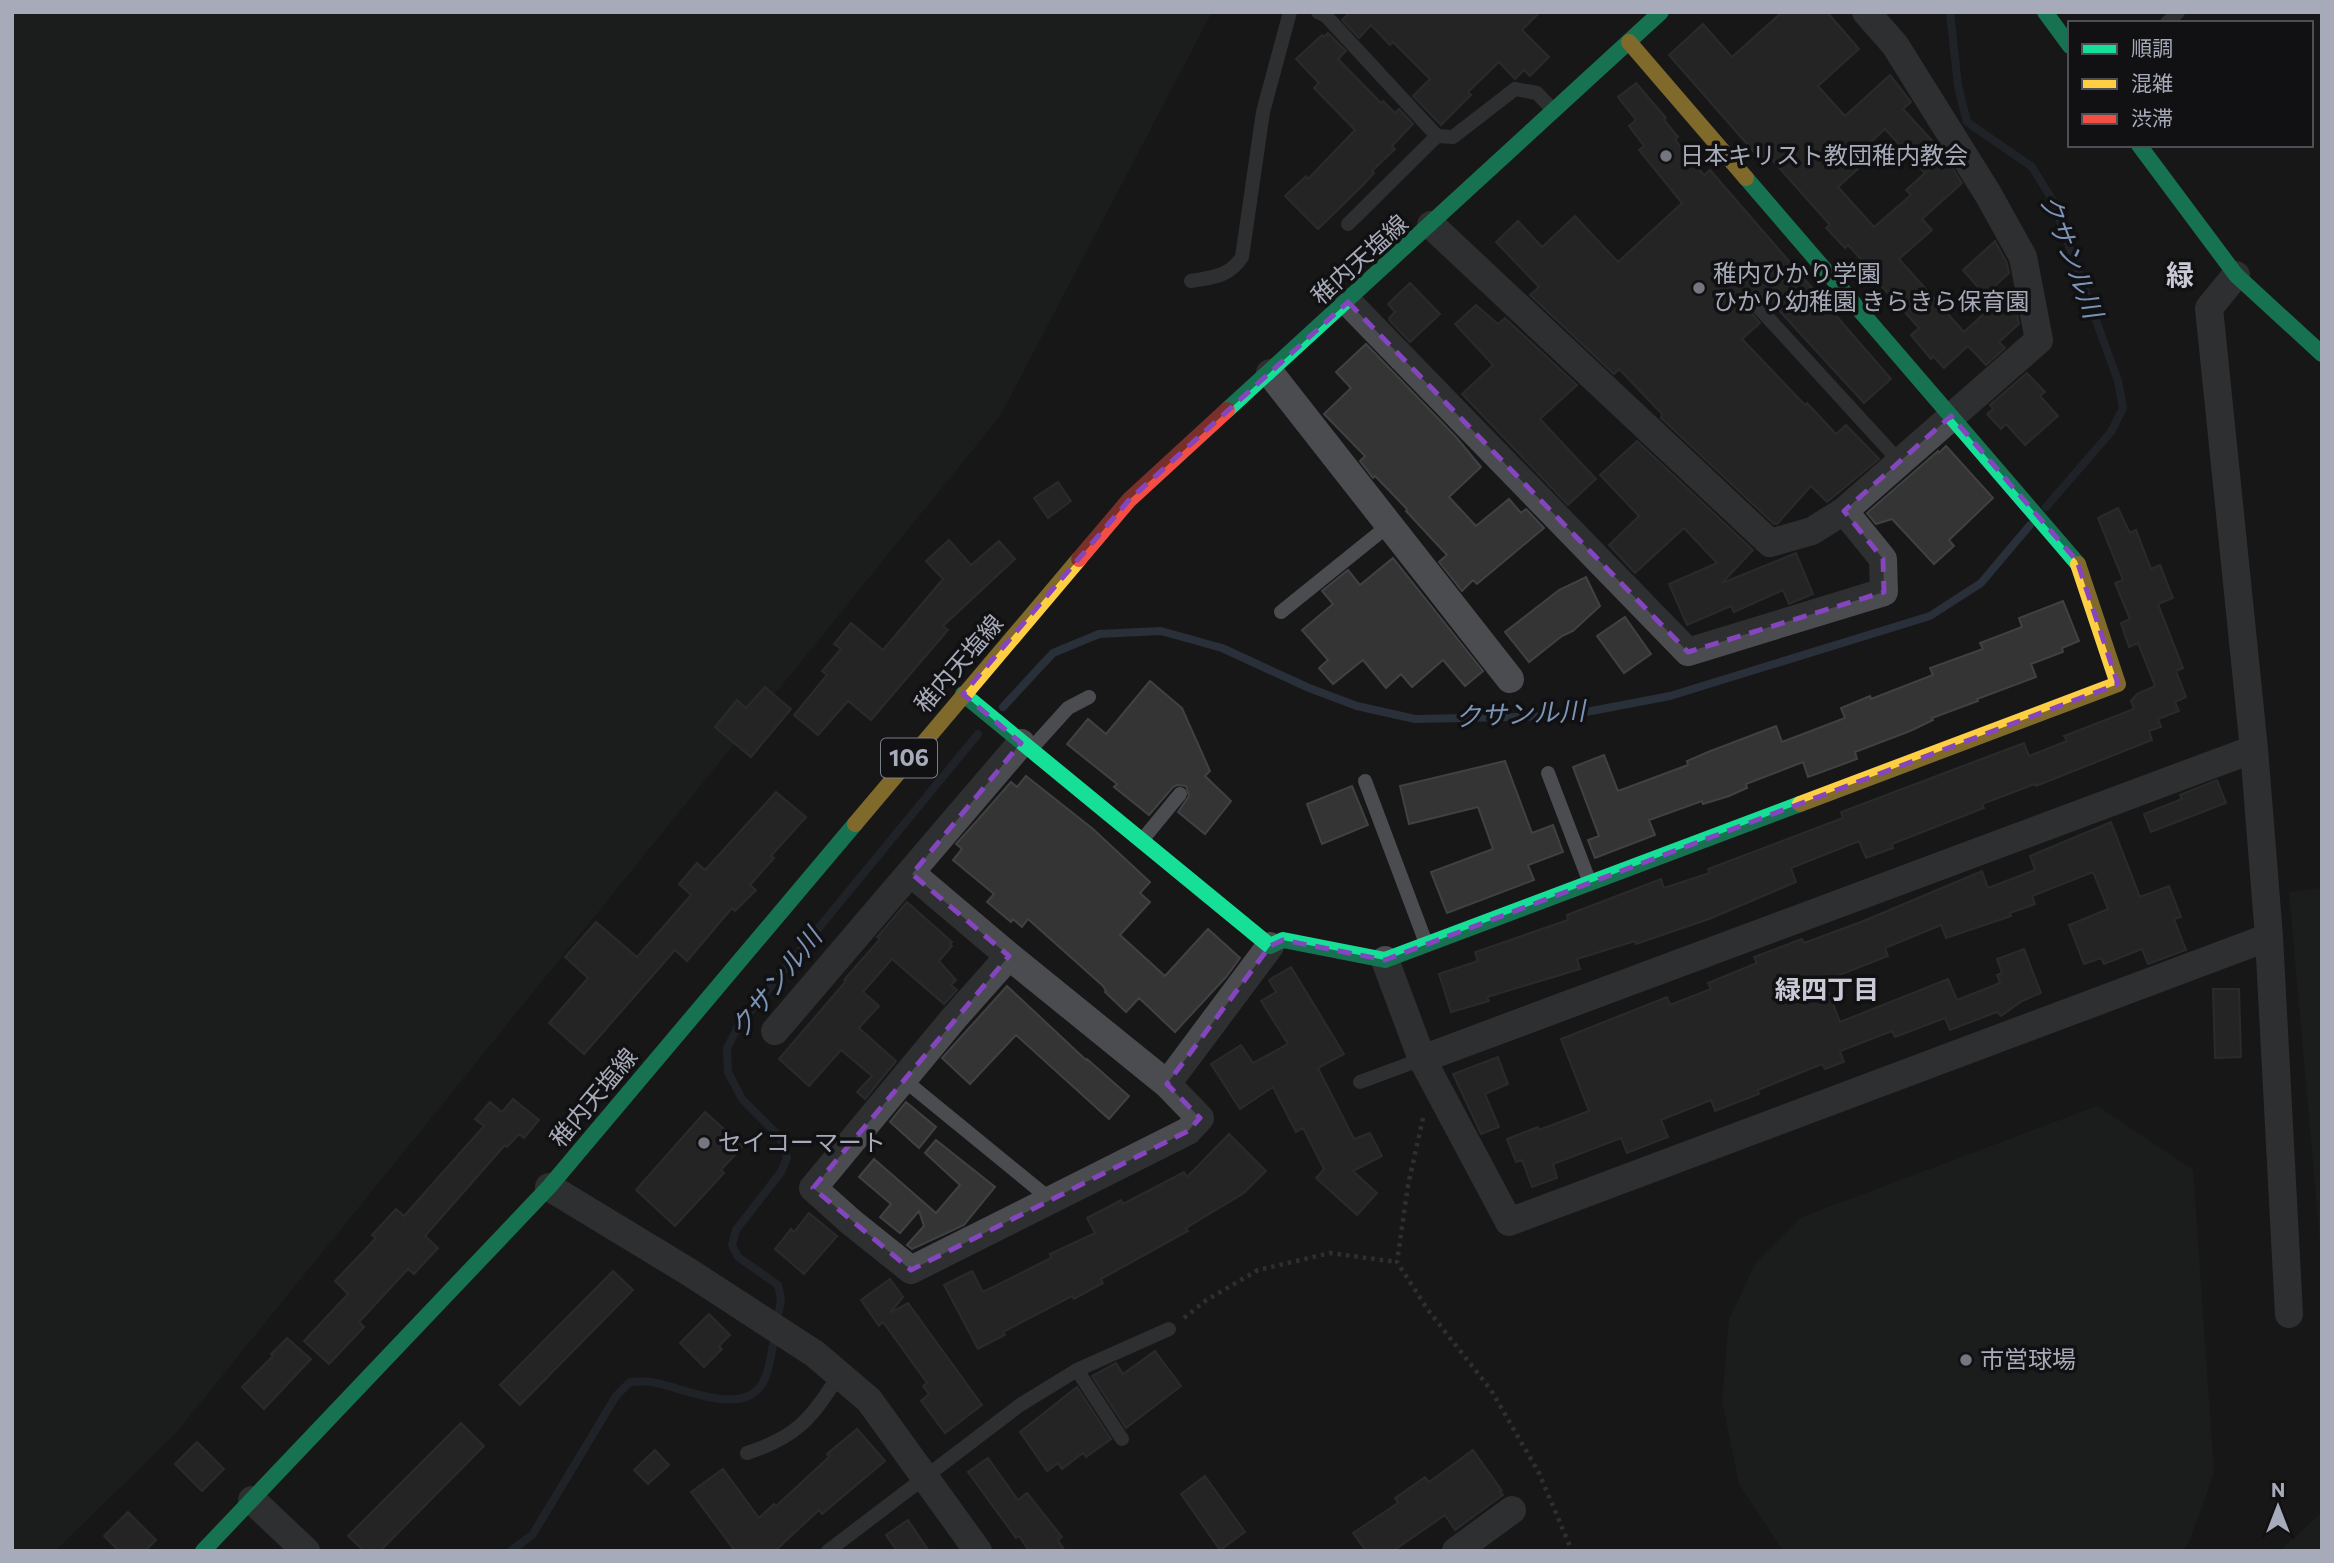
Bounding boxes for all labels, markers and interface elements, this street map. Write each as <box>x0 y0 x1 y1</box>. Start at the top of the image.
legend <box>2068 21 2313 147</box>
text: 順調 <box>2131 35 2173 60</box>
text: 混雑 <box>2131 70 2173 95</box>
text: 渋滞 <box>2131 105 2173 130</box>
place label: 日本キリスト教団稚内教会 <box>1680 140 1968 169</box>
marker: 日本キリスト教団稚内教会 <box>1658 148 1674 164</box>
water label: クサンル川 <box>2035 189 2111 324</box>
street label: 稚内天塩線 <box>1305 208 1413 310</box>
district label: 緑 <box>2166 257 2194 291</box>
place label: 稚内ひかり学園 ひかり幼稚園 きらきら保育園 <box>1713 258 2030 315</box>
marker: 稚内ひかり学園 ひかり幼稚園 きらきら保育園 <box>1691 280 1707 296</box>
street label: 稚内天塩線 <box>908 608 1008 718</box>
water label: クサンル川 <box>1454 693 1589 731</box>
road number: 106 <box>881 738 937 778</box>
water label: クサンル川 <box>723 919 829 1043</box>
district label: 緑四丁目 <box>1775 973 1879 1004</box>
street label: 稚内天塩線 <box>543 1042 643 1152</box>
place label: セイコーマート <box>718 1127 886 1156</box>
marker: セイコーマート <box>696 1135 712 1151</box>
place label: 市営球場 <box>1980 1344 2076 1373</box>
marker: 市営球場 <box>1958 1352 1974 1368</box>
north arrow <box>2243 1472 2313 1542</box>
text: N <box>2271 1478 2285 1501</box>

